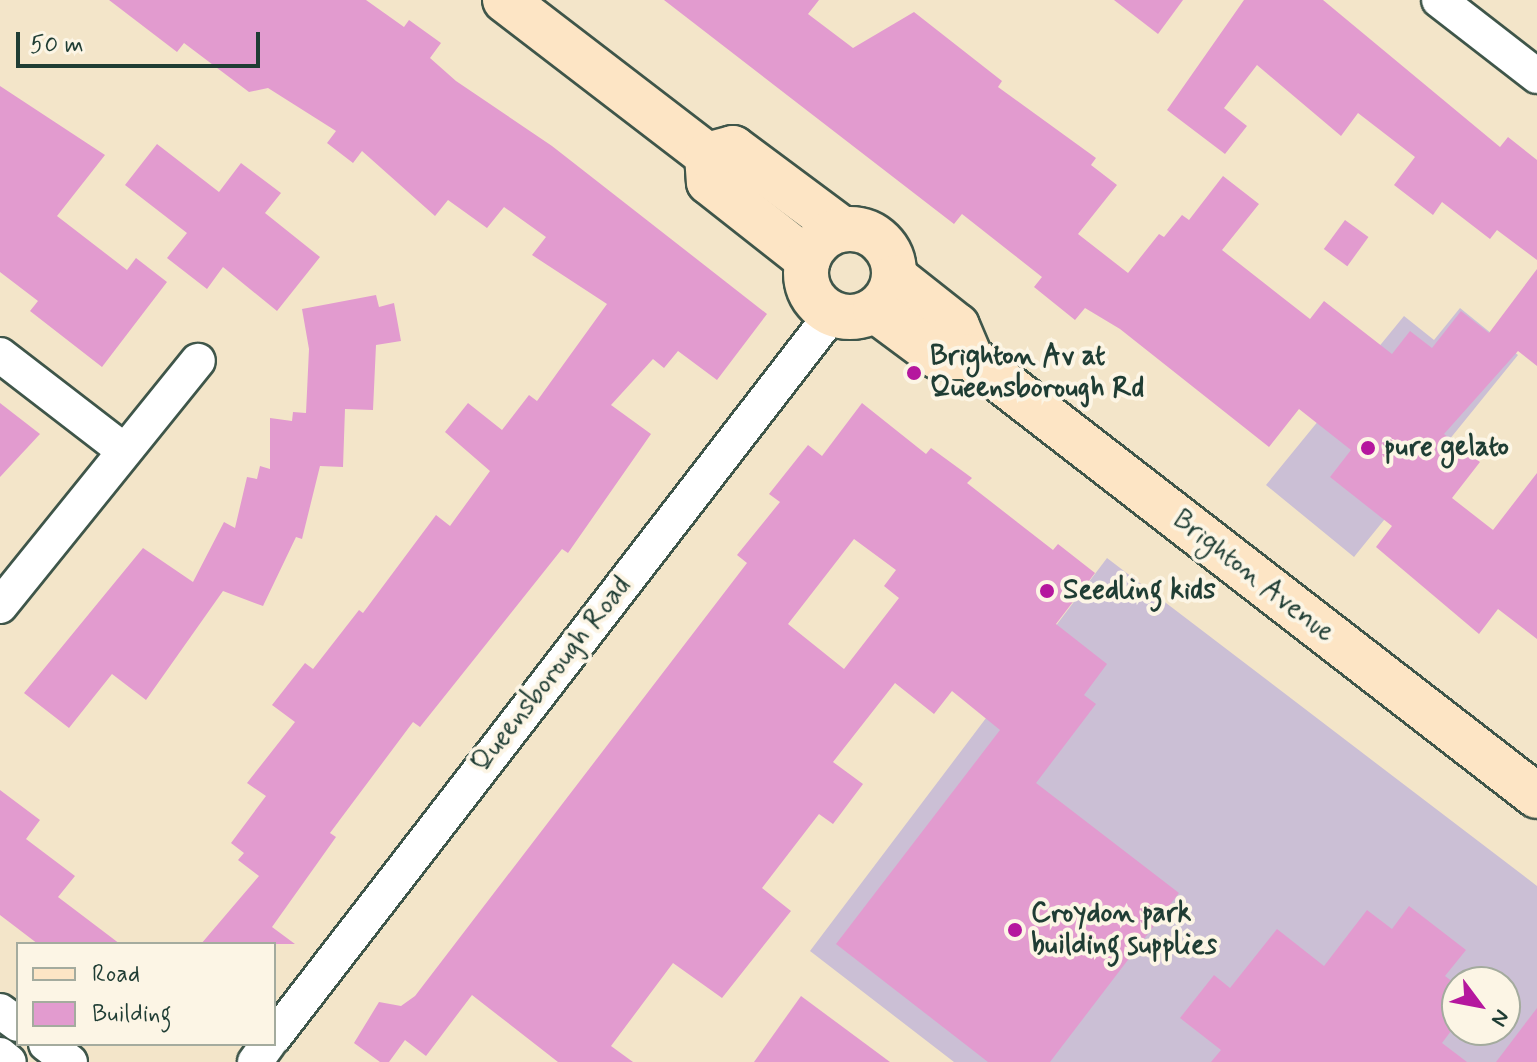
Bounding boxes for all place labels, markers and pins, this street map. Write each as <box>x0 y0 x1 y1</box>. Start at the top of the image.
place label: Brighton Av at Queensborough Rd <box>930 340 1143 406</box>
marker: Brighton Av at Queensborough Rd <box>905 364 923 382</box>
place label: pure gelato <box>1384 431 1508 465</box>
marker: pure gelato <box>1359 439 1377 457</box>
place label: Seedling kids <box>1063 574 1215 608</box>
marker: Seedling kids <box>1038 582 1056 600</box>
place label: Croydon park building supplies <box>1031 897 1218 963</box>
marker: Croydon park building supplies <box>1006 921 1024 939</box>

